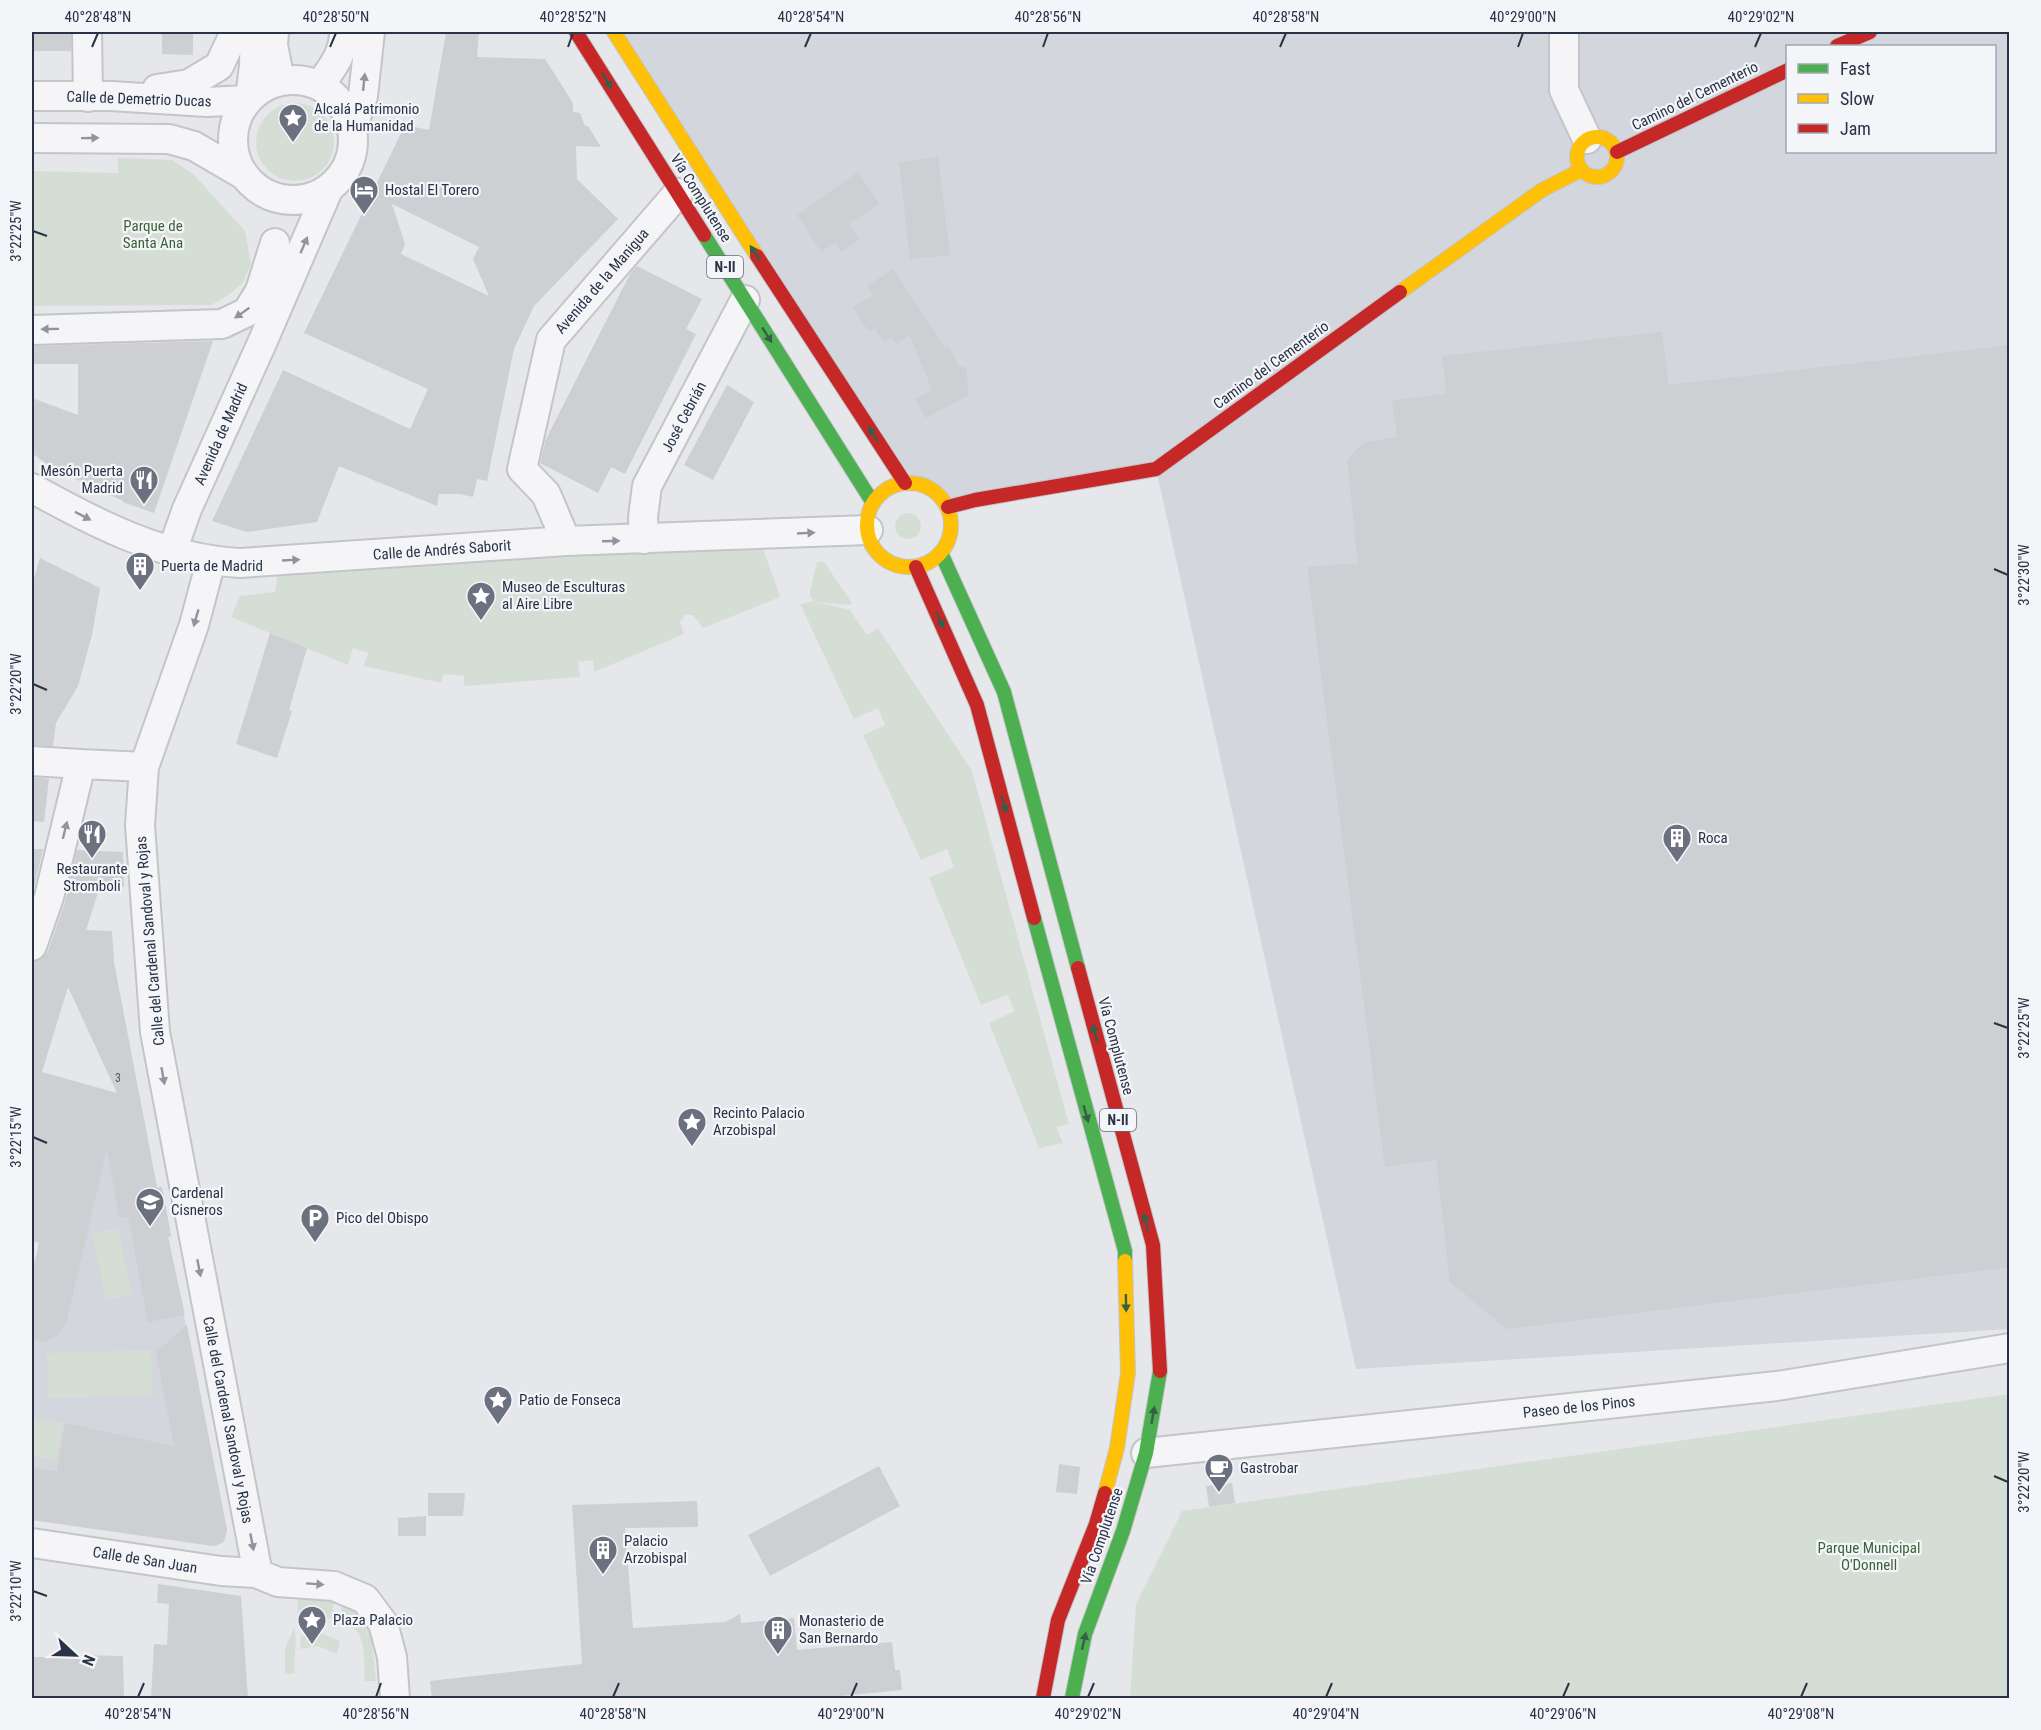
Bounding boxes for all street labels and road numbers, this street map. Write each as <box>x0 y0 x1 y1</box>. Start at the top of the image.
street label: Camino del Cementerio <box>1629 58 1761 134</box>
street label: Calle de Demetrio Ducas <box>66 87 212 111</box>
street label: Vía Complutense <box>667 151 735 245</box>
street label: Avenida de la Manigua <box>551 225 653 337</box>
road number: N-II <box>707 256 743 278</box>
street label: Camino del Cementerio <box>1210 317 1332 413</box>
street label: José Cebrián <box>658 379 710 455</box>
street label: Avenida de Madrid <box>190 380 252 488</box>
street label: Calle de Andrés Saborit <box>372 536 512 564</box>
street label: Calle del Cardenal Sandoval y Rojas <box>132 835 168 1047</box>
street label: Vía Complutense <box>1094 995 1138 1097</box>
road number: N-II <box>1100 1109 1136 1131</box>
street label: Calle del Cardenal Sandoval y Rojas <box>199 1315 257 1525</box>
street label: Paseo de los Pinos <box>1522 1392 1636 1422</box>
street label: Vía Complutense <box>1077 1486 1127 1586</box>
street label: Calle de San Juan <box>91 1543 199 1577</box>

